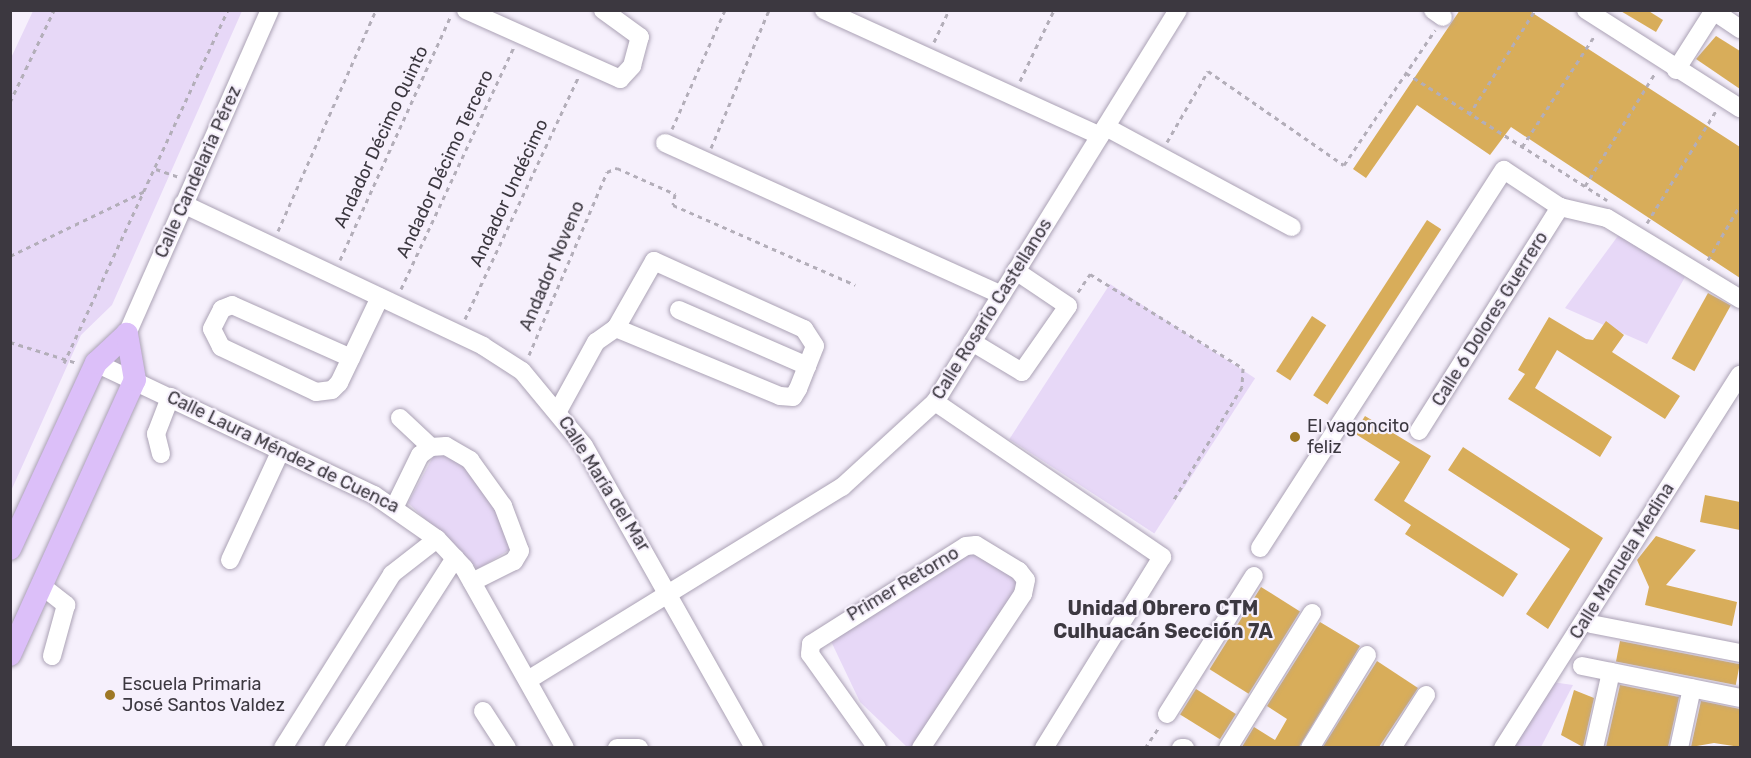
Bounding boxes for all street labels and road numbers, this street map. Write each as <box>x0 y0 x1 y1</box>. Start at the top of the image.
street label: Andador Décimo Quinto <box>329 42 433 232</box>
street label: Andador Décimo Tercero <box>392 66 498 262</box>
street label: Calle Candelaria Pérez <box>150 83 246 261</box>
street label: Andador Undécimo <box>465 116 553 270</box>
street label: Andador Noveno <box>515 198 589 334</box>
street label: Calle Rosario Castellanos <box>927 214 1057 404</box>
street label: Calle 6 Dolores Guerrero <box>1427 228 1553 410</box>
street label: Calle Laura Méndez de Cuenca <box>163 386 403 518</box>
street label: Calle María del Mar <box>554 412 654 556</box>
street label: Calle Manuela Medina <box>1565 479 1679 643</box>
street label: Primer Retorno <box>843 542 963 626</box>

